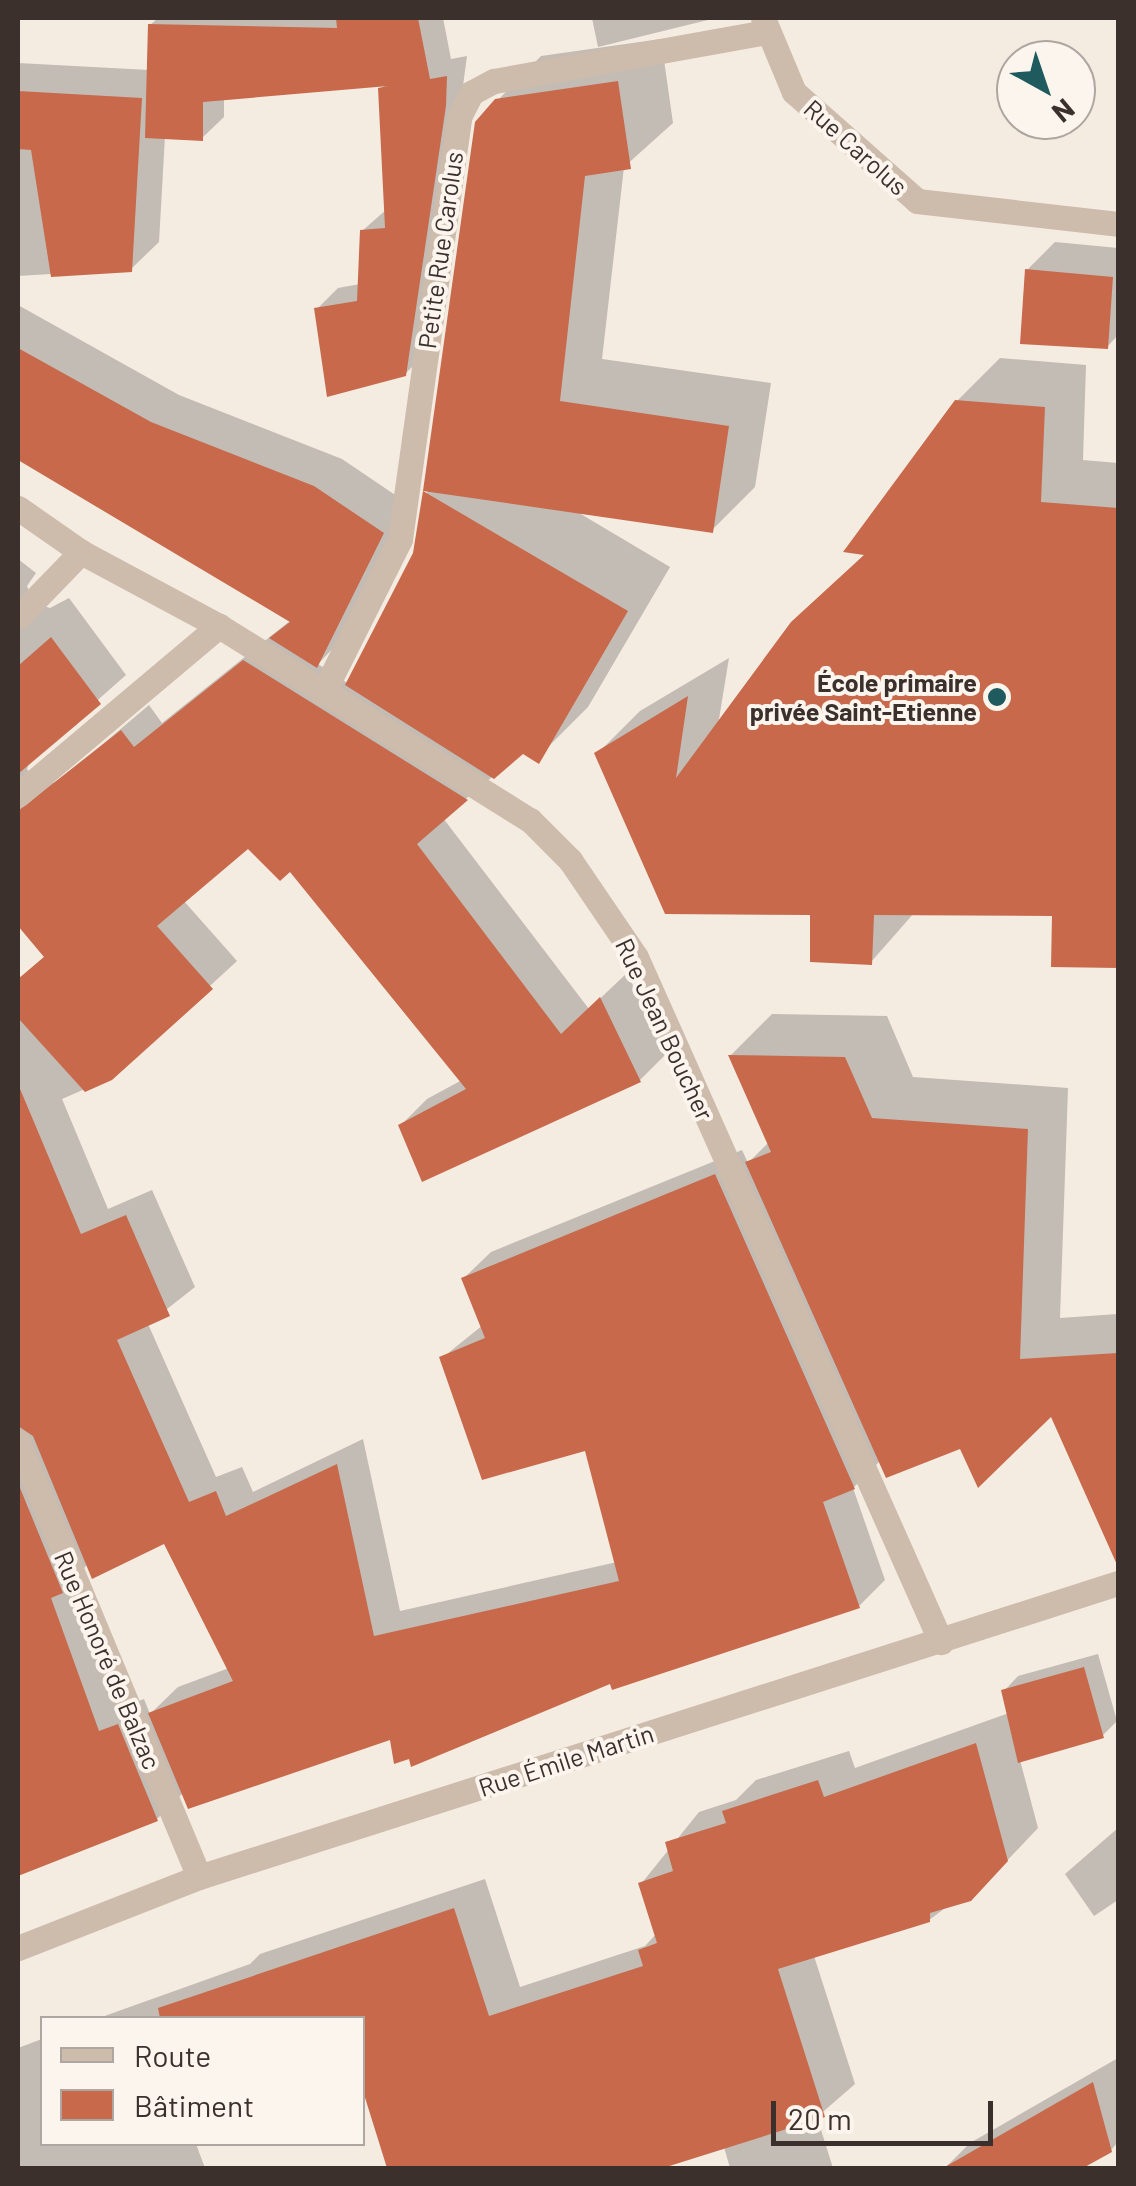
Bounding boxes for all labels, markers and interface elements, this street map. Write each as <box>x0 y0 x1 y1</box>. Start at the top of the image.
north arrow <box>996 40 1096 140</box>
text: N <box>1046 92 1082 130</box>
street label: Rue Carolus <box>798 93 914 201</box>
street label: Petite Rue Carolus <box>411 150 469 350</box>
place label: École primaire privée Saint-Etienne <box>750 668 977 727</box>
marker: École primaire privée Saint-Etienne <box>986 686 1008 708</box>
street label: Rue Jean Boucher <box>610 933 720 1125</box>
street label: Rue Honoré de Balzac <box>48 1546 168 1774</box>
street label: Rue Émile Martin <box>475 1718 657 1802</box>
legend <box>40 2016 365 2146</box>
text: Route <box>134 2037 211 2073</box>
scale bar <box>776 2081 998 2143</box>
text: Bâtiment <box>134 2087 254 2123</box>
text: 20 m <box>788 2100 852 2136</box>

